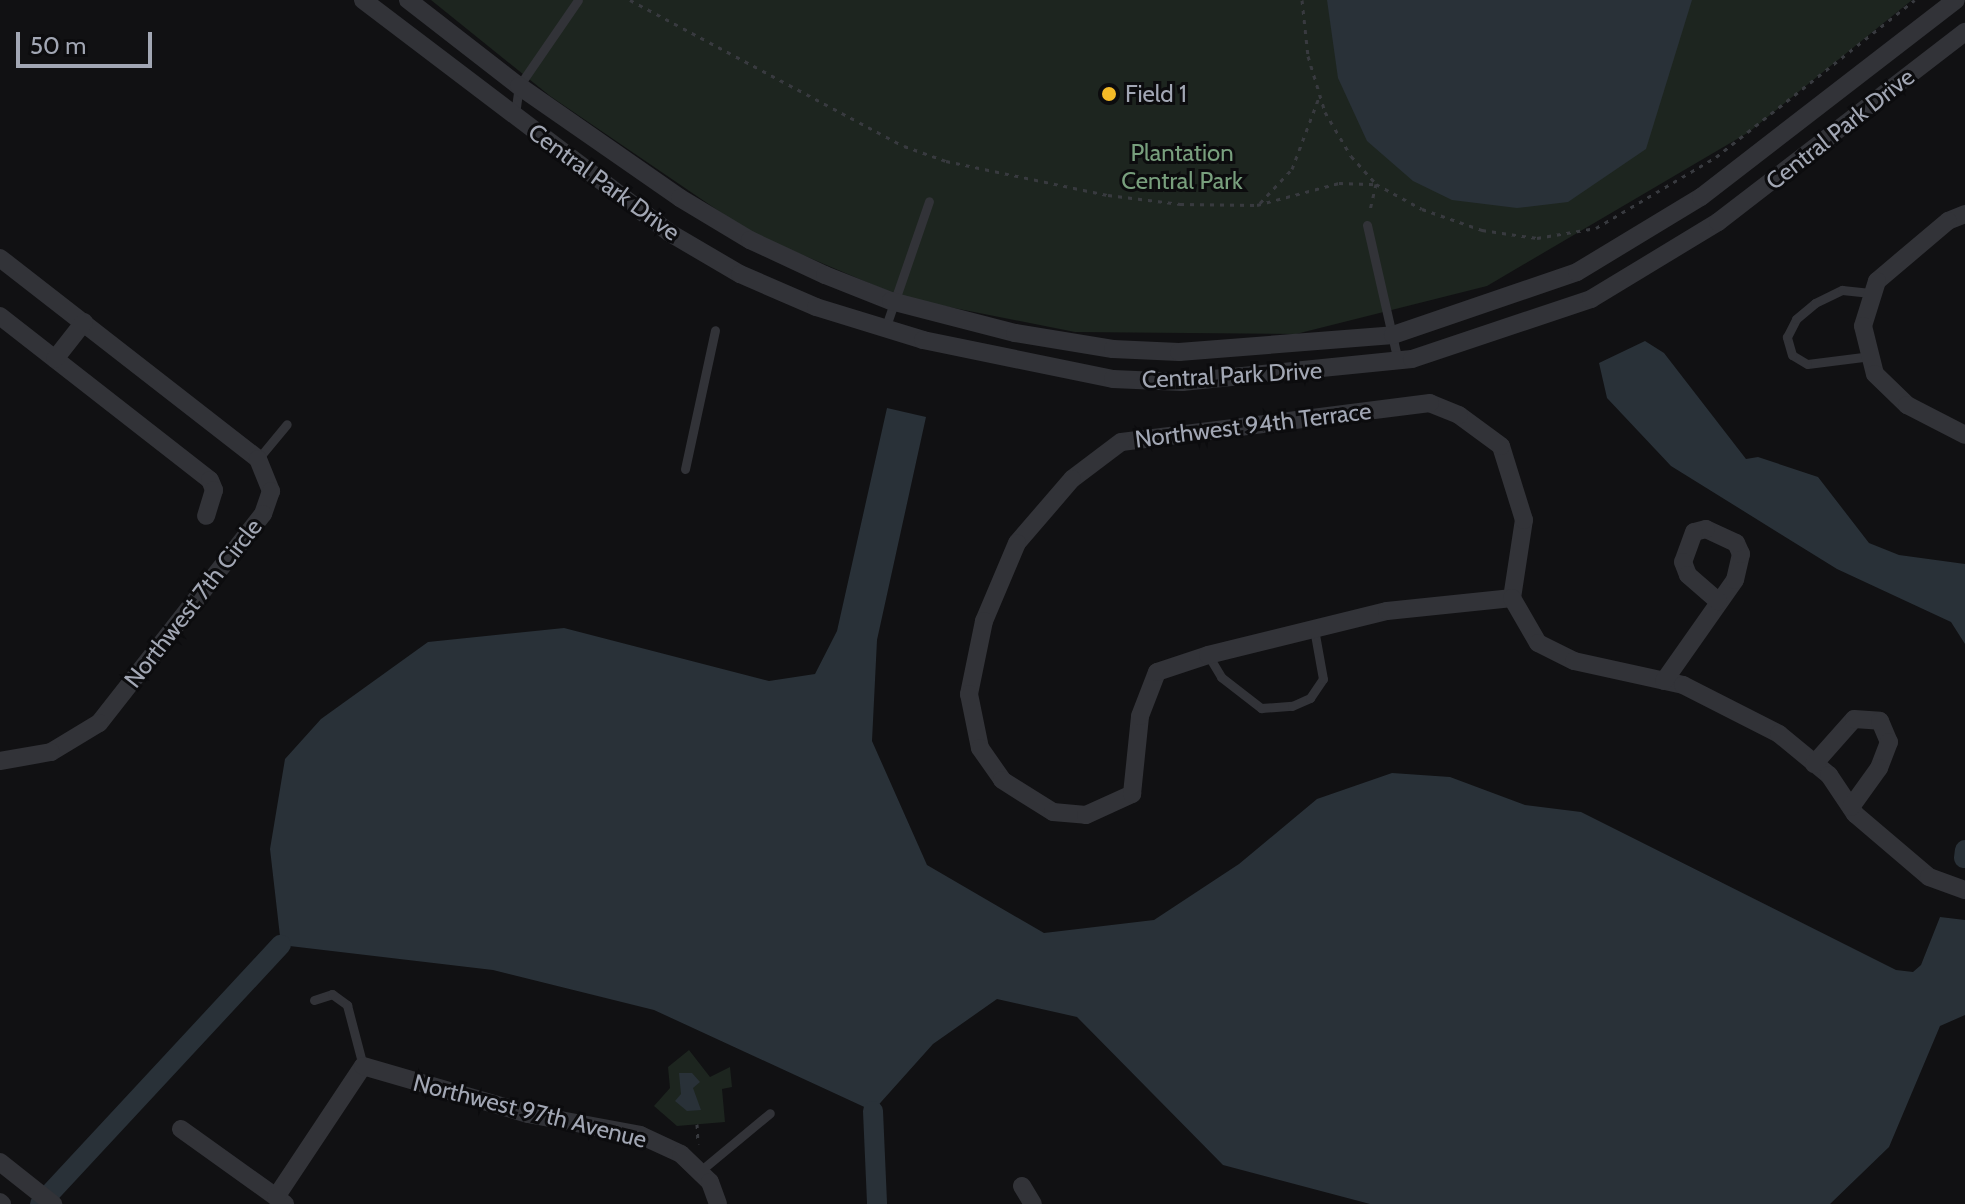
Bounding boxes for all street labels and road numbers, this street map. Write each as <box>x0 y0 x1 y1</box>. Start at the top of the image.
street label: Central Park Drive <box>1760 62 1920 196</box>
street label: Central Park Drive <box>523 117 685 247</box>
street label: Central Park Drive <box>1141 356 1323 394</box>
street label: Northwest 94th Terrace <box>1133 396 1373 454</box>
street label: Northwest 7th Circle <box>118 513 268 693</box>
street label: Northwest 97th Avenue <box>410 1068 650 1154</box>

